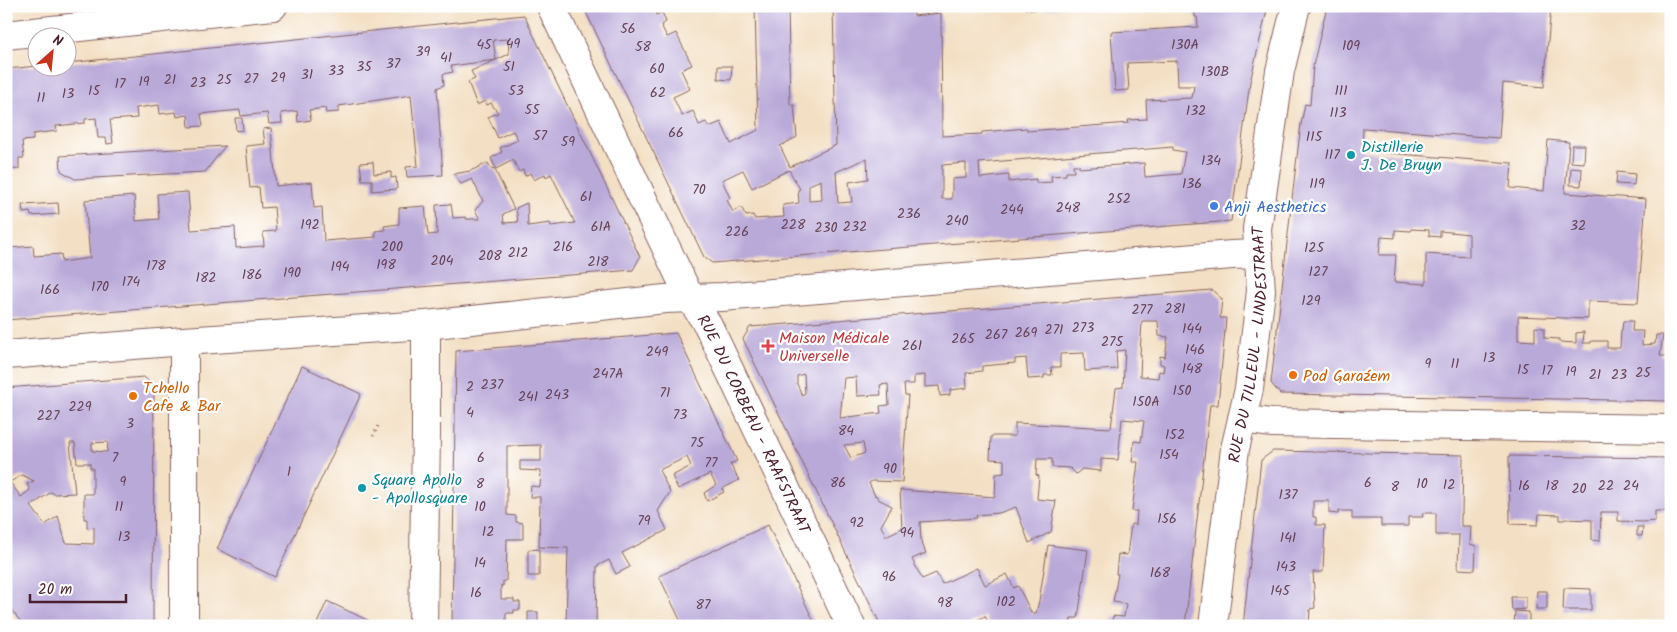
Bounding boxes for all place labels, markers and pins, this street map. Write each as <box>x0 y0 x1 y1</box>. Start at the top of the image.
place label: Distillerie J. De Bruyn <box>1361 135 1442 178</box>
marker: Distillerie J. De Bruyn <box>1345 149 1357 161</box>
place label: Anji Aesthetics <box>1224 195 1326 220</box>
marker: Anji Aesthetics <box>1208 200 1220 212</box>
place label: Maison Médicale Universelle <box>779 326 889 369</box>
marker: Maison Médicale Universelle <box>761 339 775 353</box>
place label: Pod Garaźem <box>1303 364 1391 389</box>
marker: Pod Garaźem <box>1287 369 1299 381</box>
place label: Tchello Cafe & Bar <box>143 376 222 419</box>
marker: Tchello Cafe & Bar <box>127 390 139 402</box>
place label: Square Apollo - Apollosquare <box>372 468 468 511</box>
marker: Square Apollo - Apollosquare <box>356 482 368 494</box>

